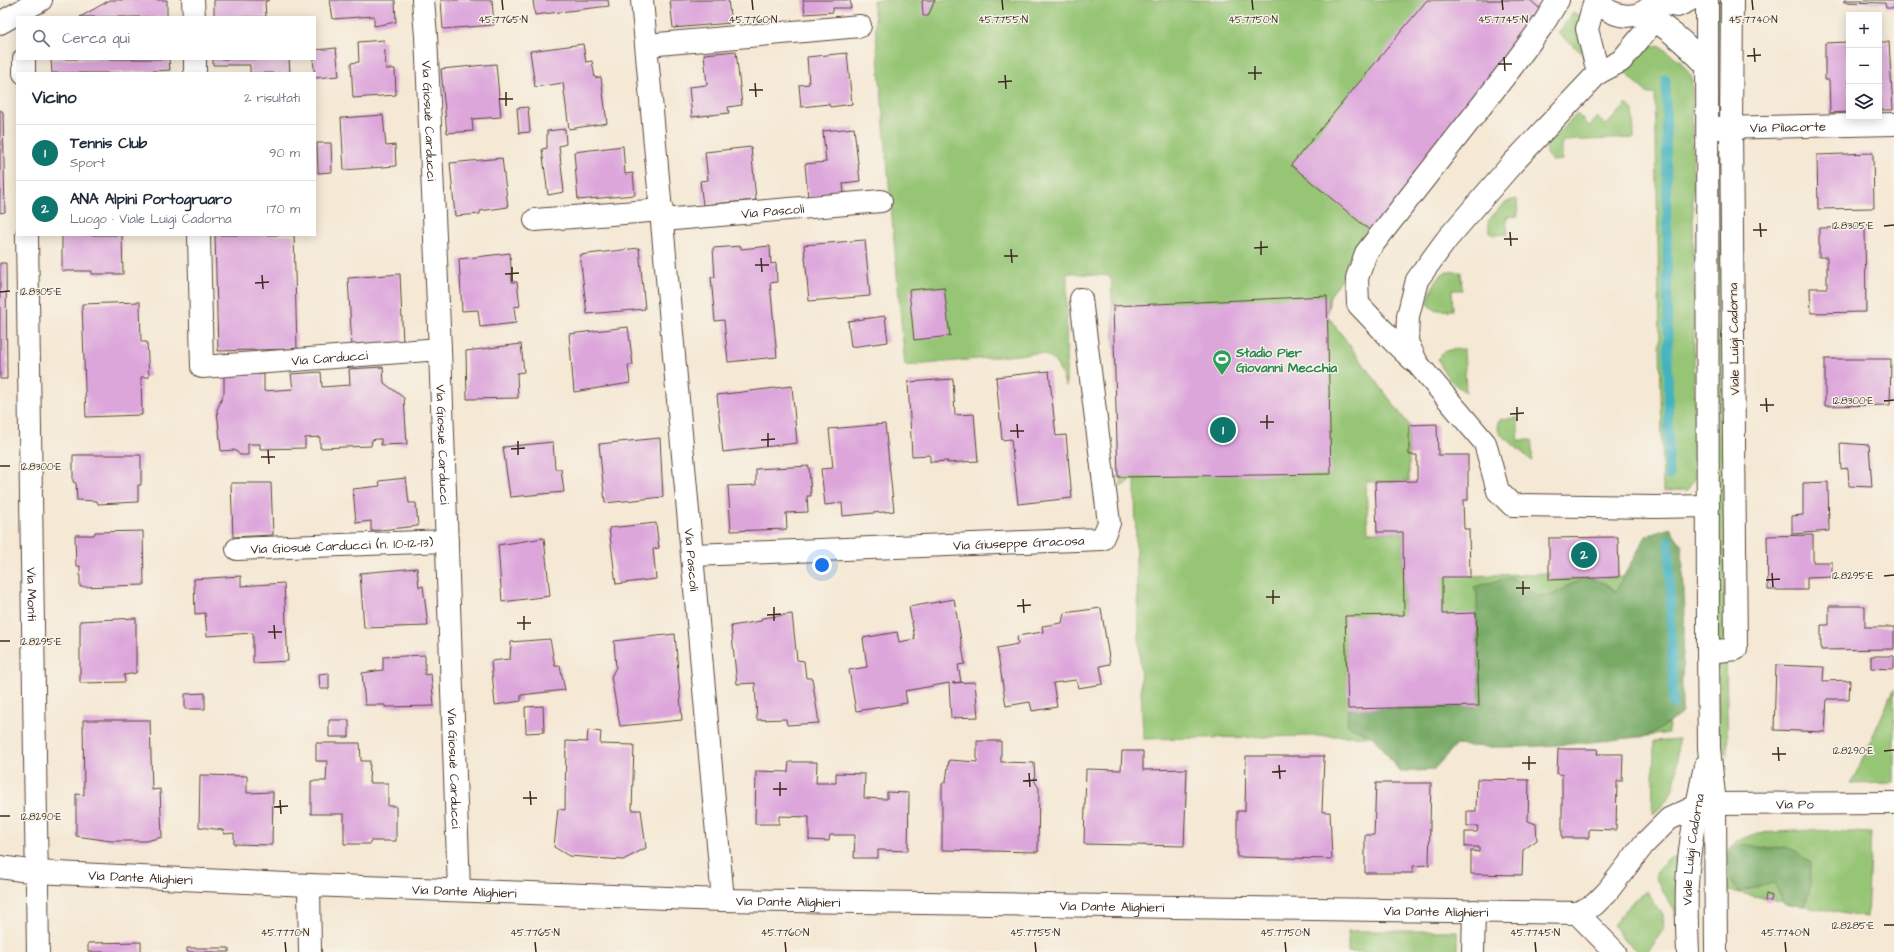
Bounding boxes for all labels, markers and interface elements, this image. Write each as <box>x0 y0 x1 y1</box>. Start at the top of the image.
map controls <box>1846 12 1882 120</box>
button: + <box>1846 12 1882 48</box>
text: 45.7765°N <box>478 13 528 27</box>
text: 45.7760°N <box>729 13 777 27</box>
text: 45.7755°N <box>978 13 1028 27</box>
text: 45.7750°N <box>1228 13 1278 27</box>
text: 45.7745°N <box>1478 13 1528 27</box>
text: 45.7740°N <box>1728 13 1778 27</box>
search box <box>16 16 316 60</box>
icon: search <box>30 27 52 49</box>
text: Cerca qui <box>62 28 130 49</box>
button: − <box>1846 48 1882 84</box>
street label: Via Giosuè Carducci <box>417 60 440 181</box>
button: layers <box>1846 84 1882 120</box>
text: Vicino <box>32 86 77 110</box>
text: 2 risultati <box>244 89 300 107</box>
street label: Via Pilacorte <box>1750 118 1826 137</box>
text: Tennis Club <box>70 133 147 154</box>
text: 1 <box>44 144 46 162</box>
text: 90 m <box>269 144 300 162</box>
text: Sport <box>70 154 105 172</box>
text: ANA Alpini Portogruaro <box>70 189 232 210</box>
text: 2 <box>41 200 49 218</box>
text: 170 m <box>267 200 300 218</box>
street label: Via Pascoli <box>741 200 805 223</box>
text: Luogo · Viale Luigi Cadorna <box>70 210 232 228</box>
text: 12.8305°E <box>1832 219 1874 233</box>
street label: Viale Luigi Cadorna <box>1724 282 1745 395</box>
text: 12.8305°E <box>20 285 62 299</box>
place label: Stadio Pier Giovanni Mecchia <box>1235 344 1337 377</box>
street label: Via Carducci <box>291 346 369 370</box>
sports icon: Stadio Pier Giovanni Mecchia <box>1211 348 1233 376</box>
street label: Via Giosuè Carducci <box>431 384 453 505</box>
text: 12.8300°E <box>1833 394 1873 408</box>
pin: 1 <box>1210 415 1236 445</box>
text: 12.8300°E <box>21 460 61 474</box>
street label: Via Pascoli <box>680 528 703 592</box>
street label: Via Giuseppe Gracosa <box>953 532 1085 555</box>
street label: Via Giosuè Carducci (n. 10-12-13) <box>250 534 434 558</box>
pin: 2 <box>1571 540 1597 570</box>
your location <box>812 555 832 575</box>
street label: Via Monti <box>22 567 41 621</box>
text: 12.8295°E <box>1832 569 1874 583</box>
text: 12.8295°E <box>20 635 62 649</box>
street label: Via Giosuè Carducci <box>443 708 465 829</box>
text: 12.8290°E <box>1833 744 1873 758</box>
street label: Viale Luigi Cadorna <box>1679 792 1709 905</box>
street label: Via Po <box>1776 795 1814 814</box>
text: 12.8290°E <box>21 810 61 824</box>
street label: Via Dante Alighieri <box>88 866 193 889</box>
street label: Via Dante Alighieri <box>412 881 517 903</box>
street label: Via Dante Alighieri <box>736 892 841 912</box>
street label: Via Dante Alighieri <box>1060 897 1165 917</box>
street label: Via Dante Alighieri <box>1383 902 1488 922</box>
text: 12.8285°E <box>1832 919 1874 933</box>
text: 45.7770°N <box>261 926 309 940</box>
text: 45.7765°N <box>510 926 560 940</box>
text: 45.7760°N <box>761 926 809 940</box>
text: 45.7755°N <box>1010 926 1060 940</box>
text: 45.7750°N <box>1260 926 1310 940</box>
text: 45.7745°N <box>1510 926 1560 940</box>
text: 45.7740°N <box>1760 926 1810 940</box>

